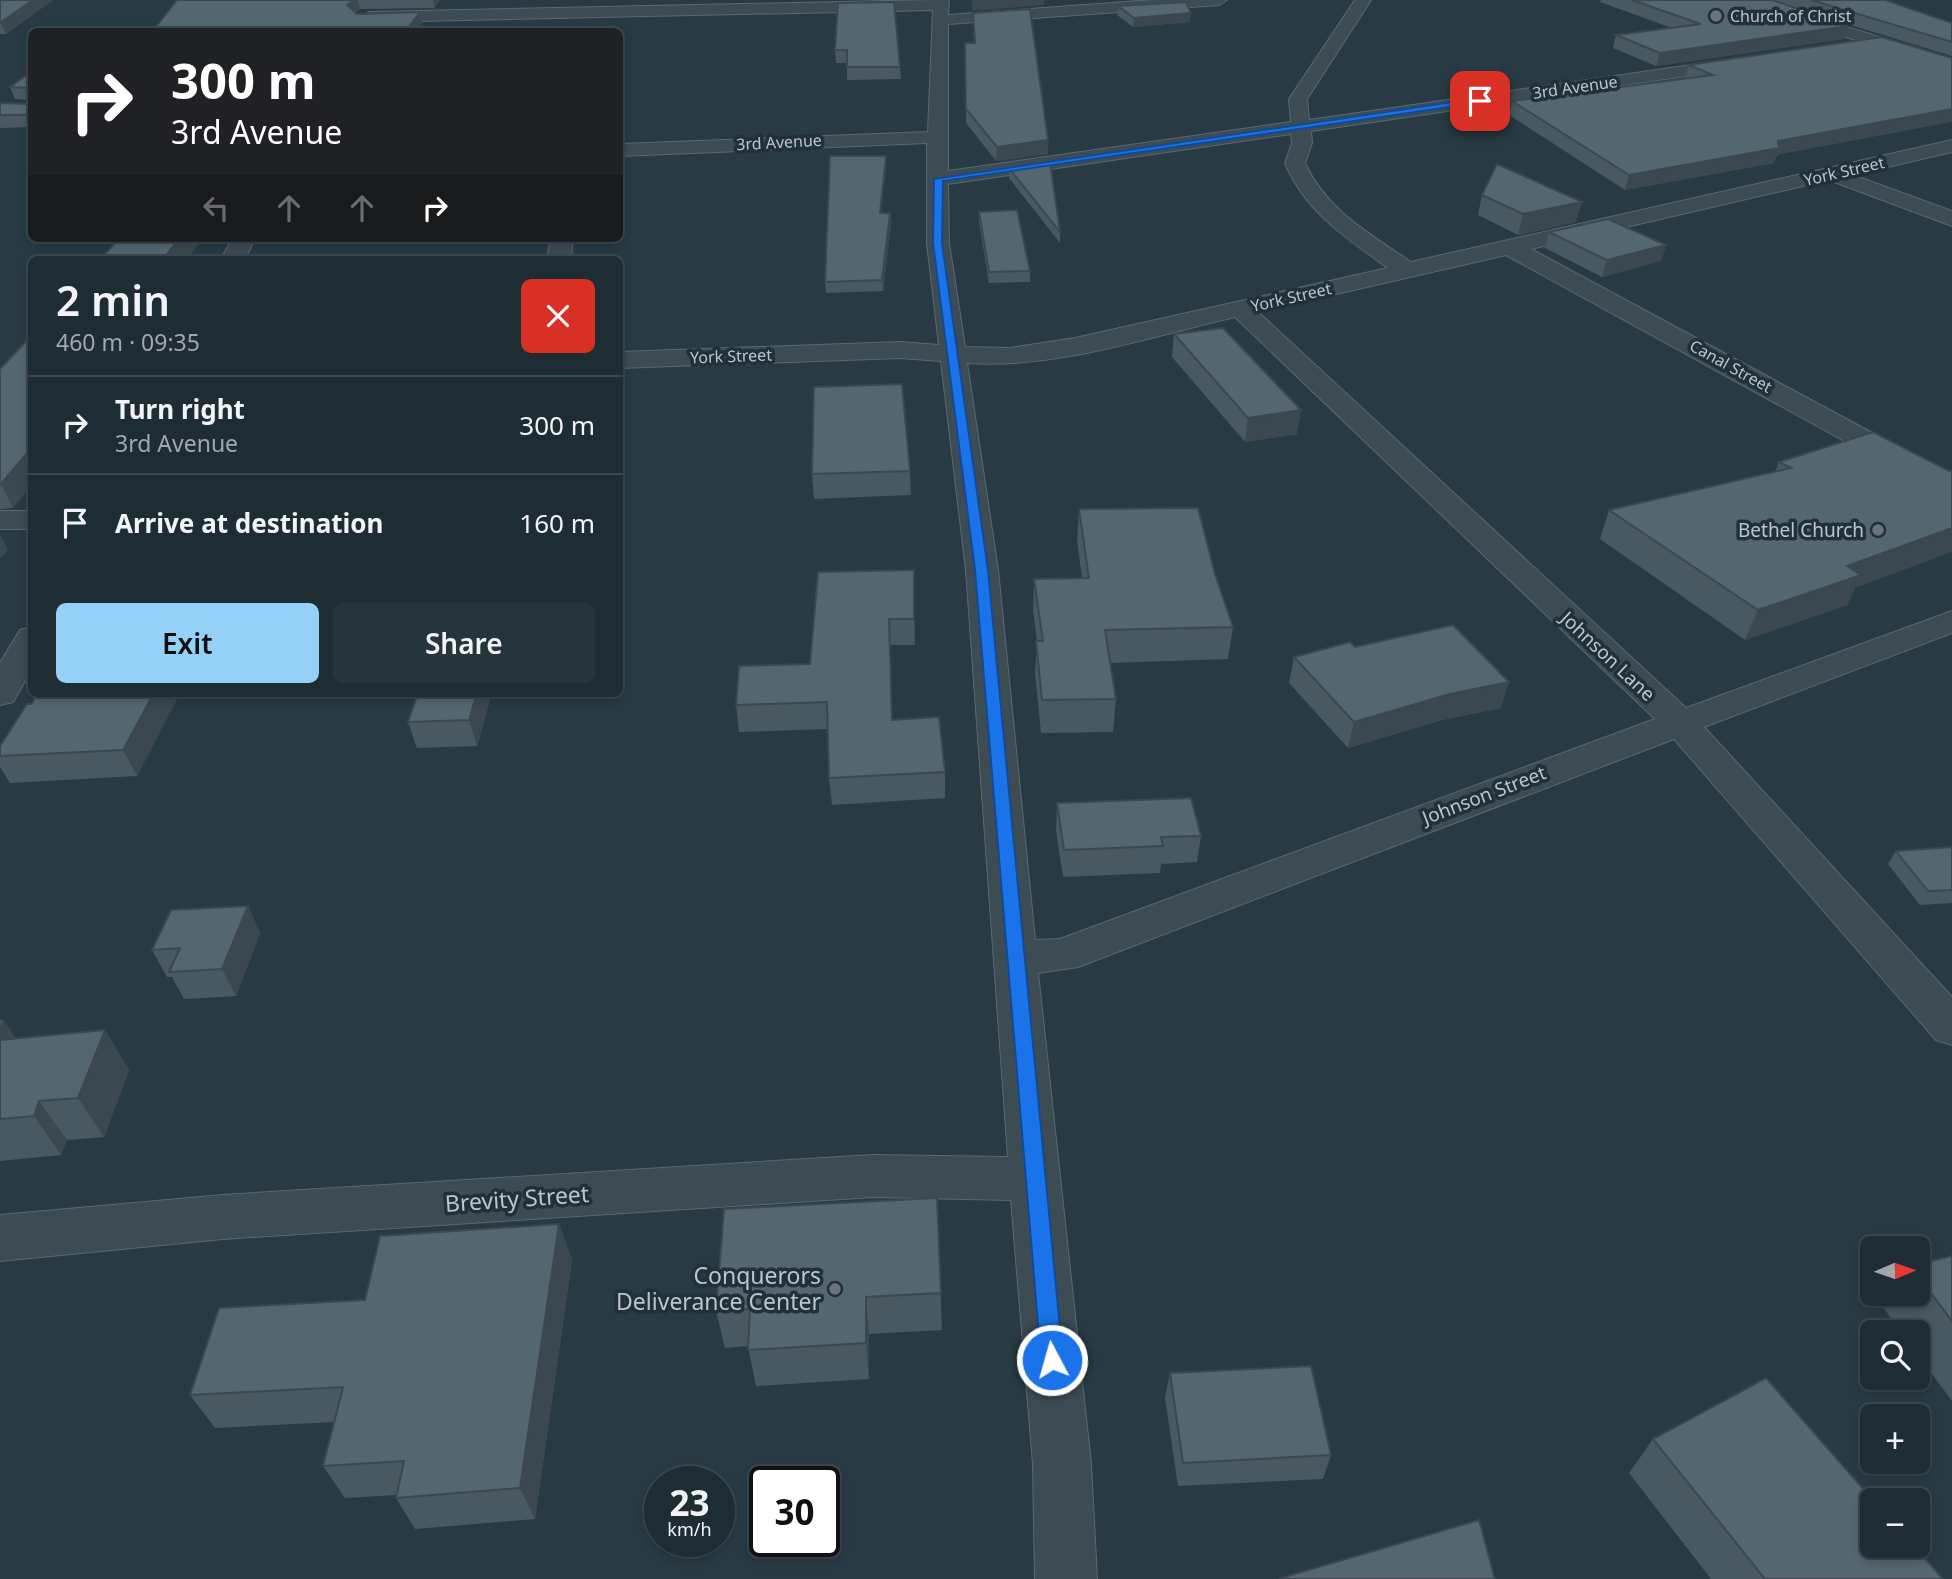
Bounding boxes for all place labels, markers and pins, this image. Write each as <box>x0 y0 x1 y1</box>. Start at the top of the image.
place label: Church of Christ <box>1730 5 1852 27</box>
marker: Church of Christ <box>1708 8 1724 24</box>
pin <box>1450 71 1510 131</box>
place label: Bethel Church <box>1738 517 1864 543</box>
marker: Bethel Church <box>1870 522 1886 538</box>
place label: Conquerors Deliverance Center <box>616 1259 821 1317</box>
marker: Conquerors Deliverance Center <box>827 1281 843 1297</box>

